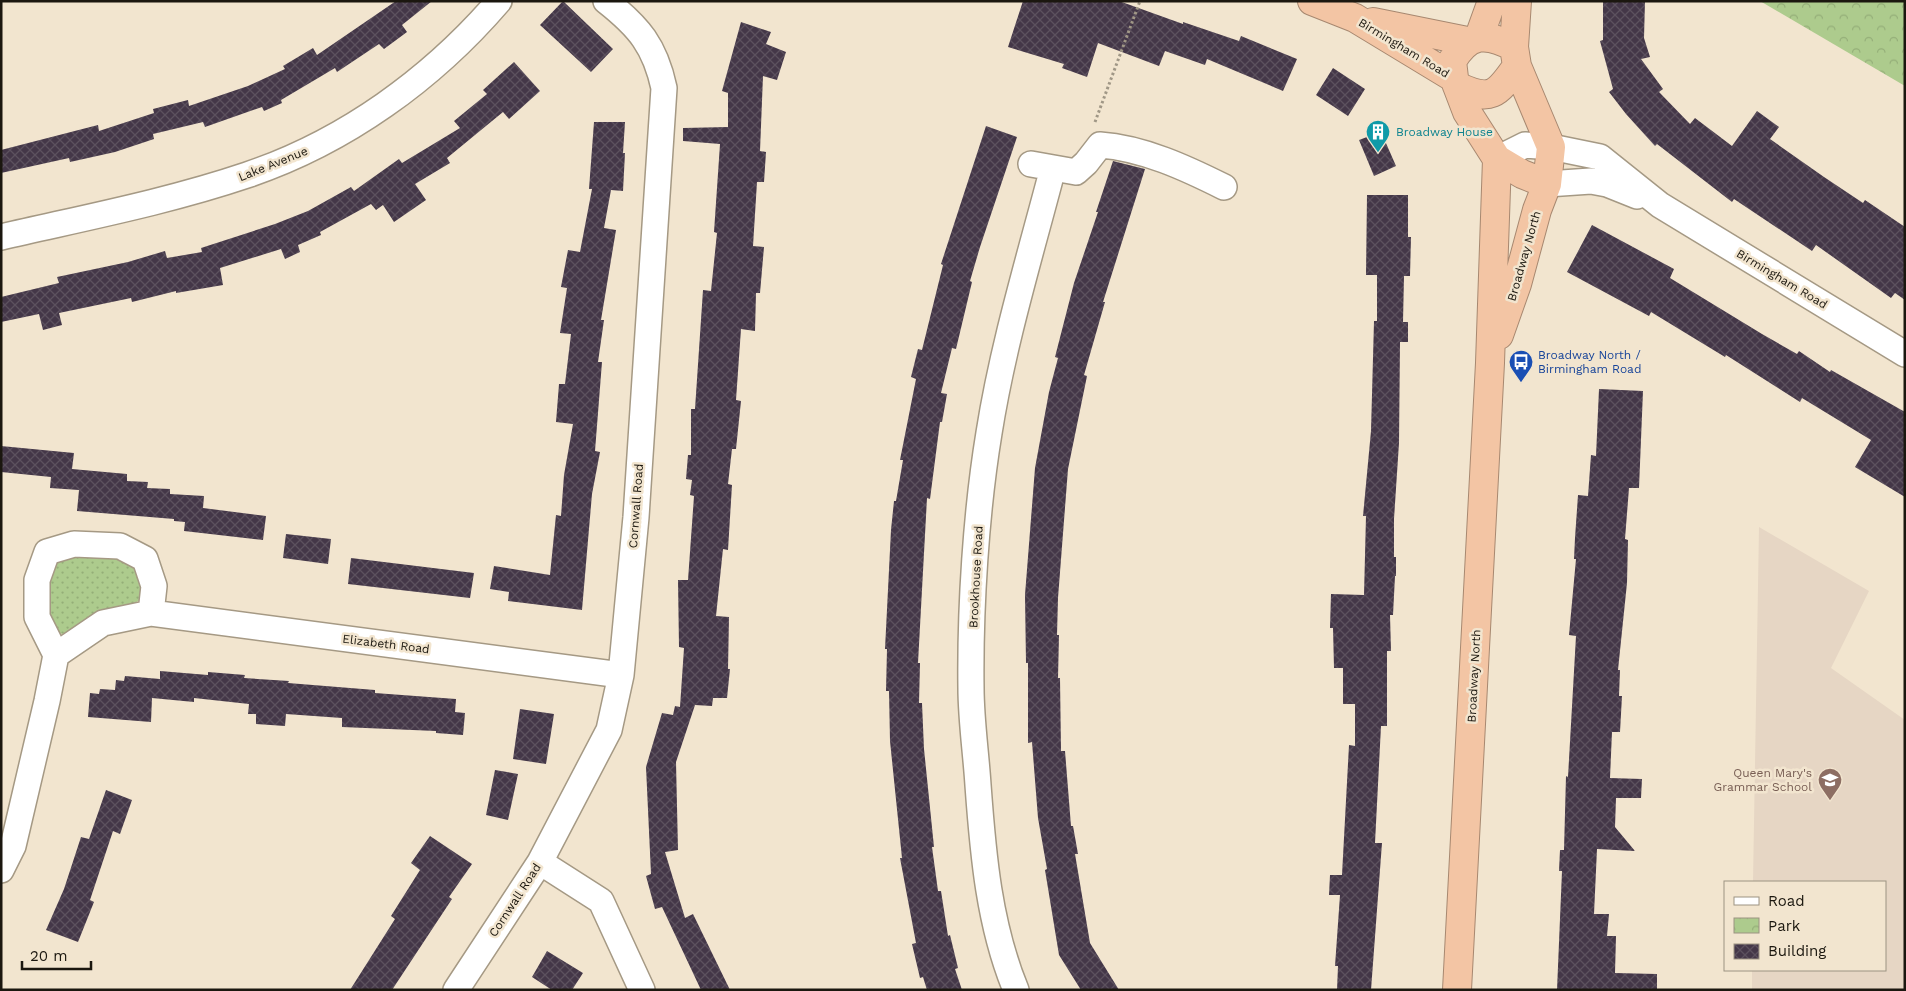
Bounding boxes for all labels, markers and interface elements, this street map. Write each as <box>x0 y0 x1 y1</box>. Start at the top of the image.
street label: Birmingham Road <box>1356 15 1452 81</box>
building icon: Broadway House <box>1365 119 1391 153</box>
place label: Broadway House <box>1396 125 1493 139</box>
street label: Lake Avenue <box>236 144 310 184</box>
street label: Broadway North <box>1504 209 1544 303</box>
street label: Birmingham Road <box>1734 246 1830 312</box>
place label: Broadway North / Birmingham Road <box>1538 348 1641 376</box>
bus stop icon: Broadway North / Birmingham Road <box>1508 349 1534 383</box>
street label: Cornwall Road <box>626 463 646 549</box>
street label: Brookhouse Road <box>966 525 986 629</box>
street label: Broadway North <box>1465 629 1483 723</box>
street label: Elizabeth Road <box>342 632 430 656</box>
place label: Queen Mary's Grammar School <box>1714 766 1812 794</box>
school or university icon: Queen Mary's Grammar School <box>1817 767 1843 801</box>
street label: Cornwall Road <box>486 861 544 939</box>
legend <box>1724 881 1886 971</box>
text: Road <box>1768 892 1805 910</box>
text: Park <box>1768 917 1801 935</box>
scale bar <box>22 938 91 970</box>
text: Building <box>1768 942 1826 960</box>
text: 20 m <box>30 947 68 965</box>

